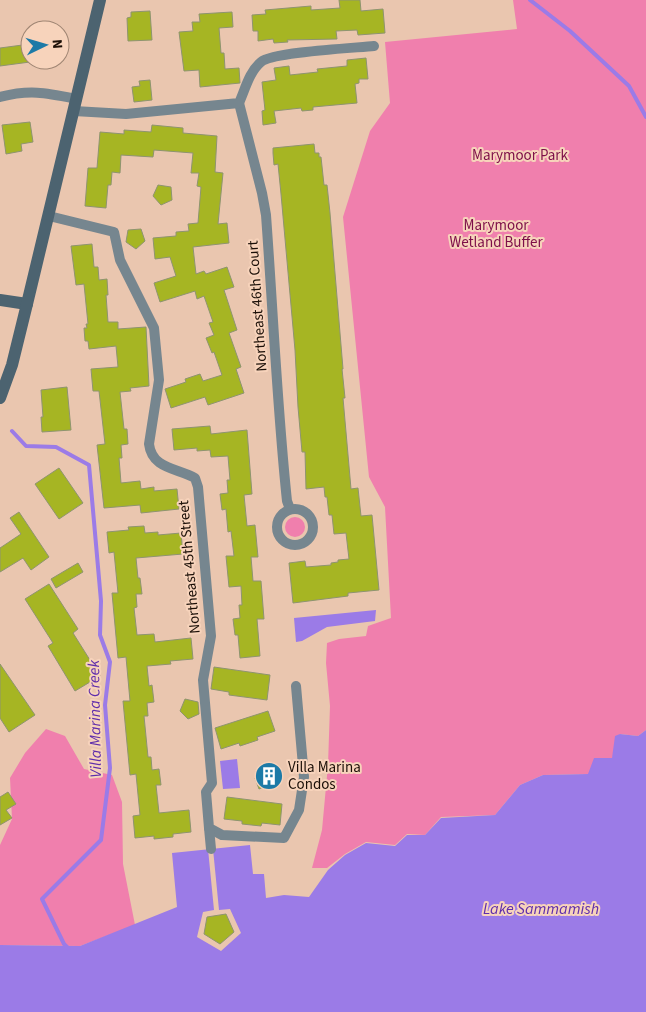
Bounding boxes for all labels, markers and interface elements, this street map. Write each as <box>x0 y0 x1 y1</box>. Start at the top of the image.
north arrow <box>20 20 70 70</box>
text: N <box>47 38 67 49</box>
park label: Marymoor Park <box>472 145 569 166</box>
park label: Marymoor Wetland Buffer <box>449 215 543 253</box>
street label: Northeast 46th Court <box>242 240 273 372</box>
street label: Northeast 45th Street <box>173 499 206 635</box>
water label: Villa Marina Creek <box>83 660 107 778</box>
place label: Villa Marina Condos <box>288 757 361 795</box>
building icon: Villa Marina Condos <box>254 761 284 791</box>
water label: Lake Sammamish <box>483 898 599 920</box>

